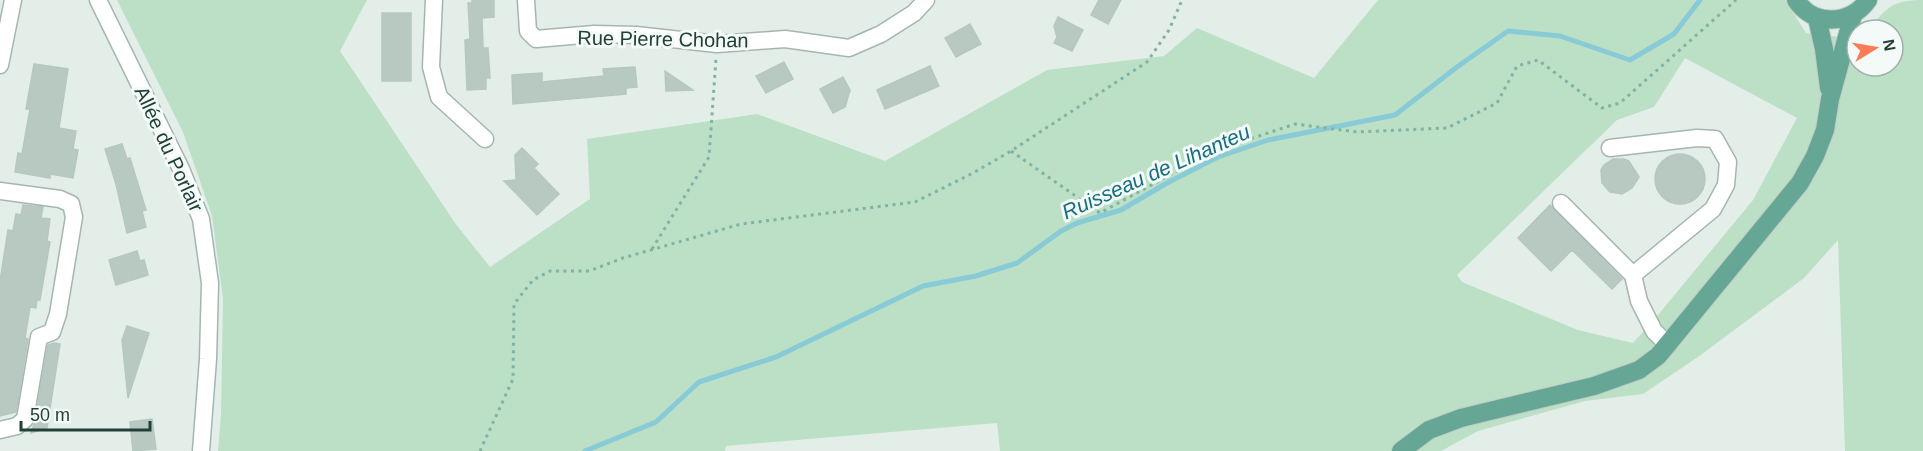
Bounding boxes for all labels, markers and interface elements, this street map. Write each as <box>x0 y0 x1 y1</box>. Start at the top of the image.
north arrow <box>1845 18 1905 78</box>
street label: Rue Pierre Chohan <box>577 27 749 51</box>
text: N <box>1880 38 1899 53</box>
street label: Allée du Porlair <box>130 83 208 215</box>
water label: Ruisseau de Lihanteu <box>1058 120 1254 223</box>
scale bar <box>21 394 150 432</box>
text: 50 m <box>30 405 70 425</box>

